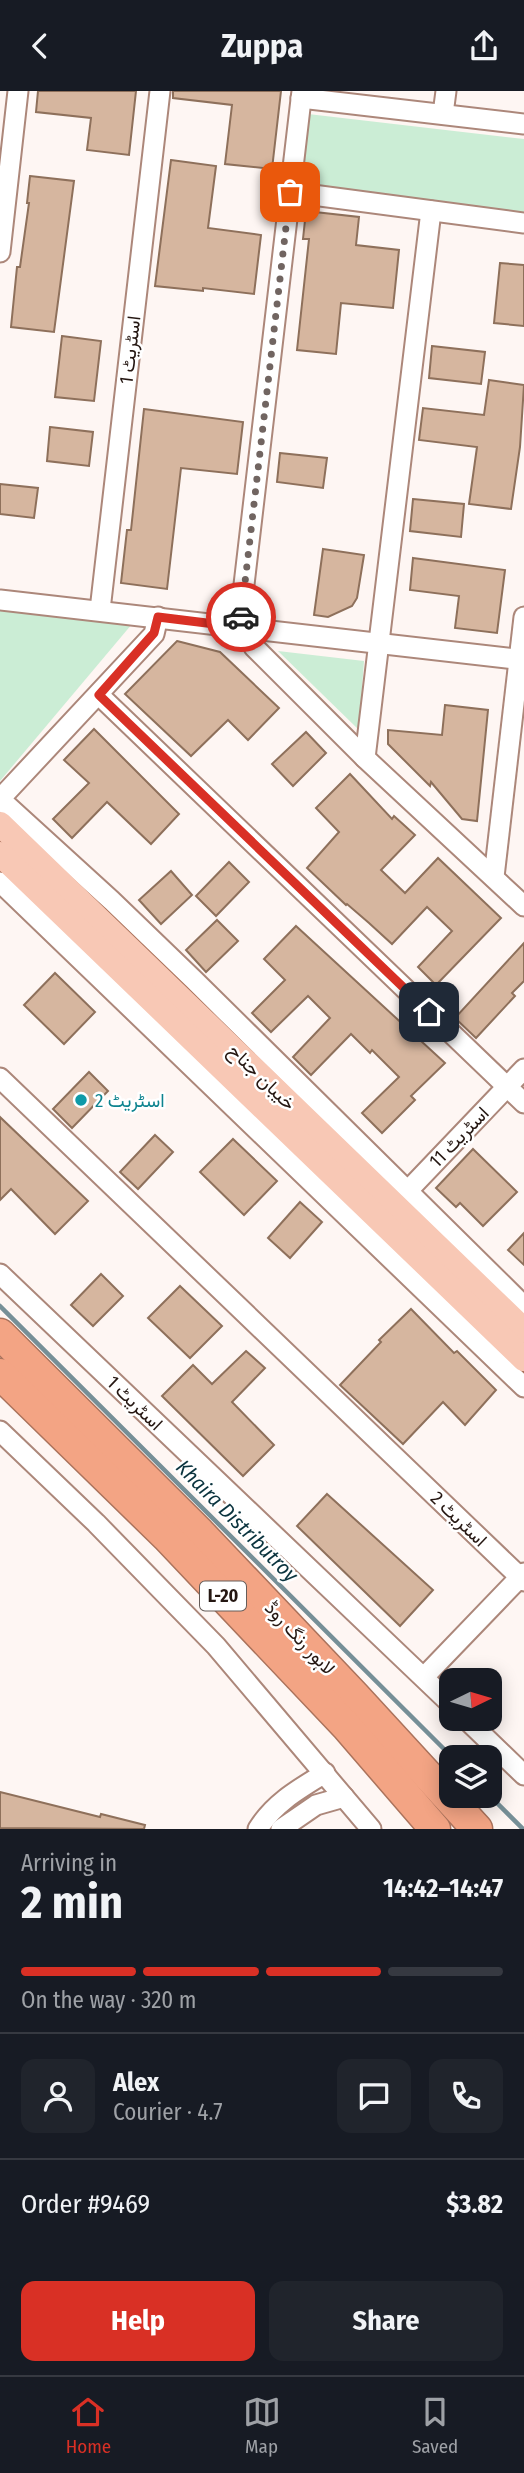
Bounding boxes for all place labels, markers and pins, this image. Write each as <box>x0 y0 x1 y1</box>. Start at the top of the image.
pin <box>260 162 320 222</box>
pin <box>399 982 459 1042</box>
place label: اسٹریٹ 2 <box>95 1089 165 1112</box>
marker: اسٹریٹ 2 <box>73 1092 89 1108</box>

